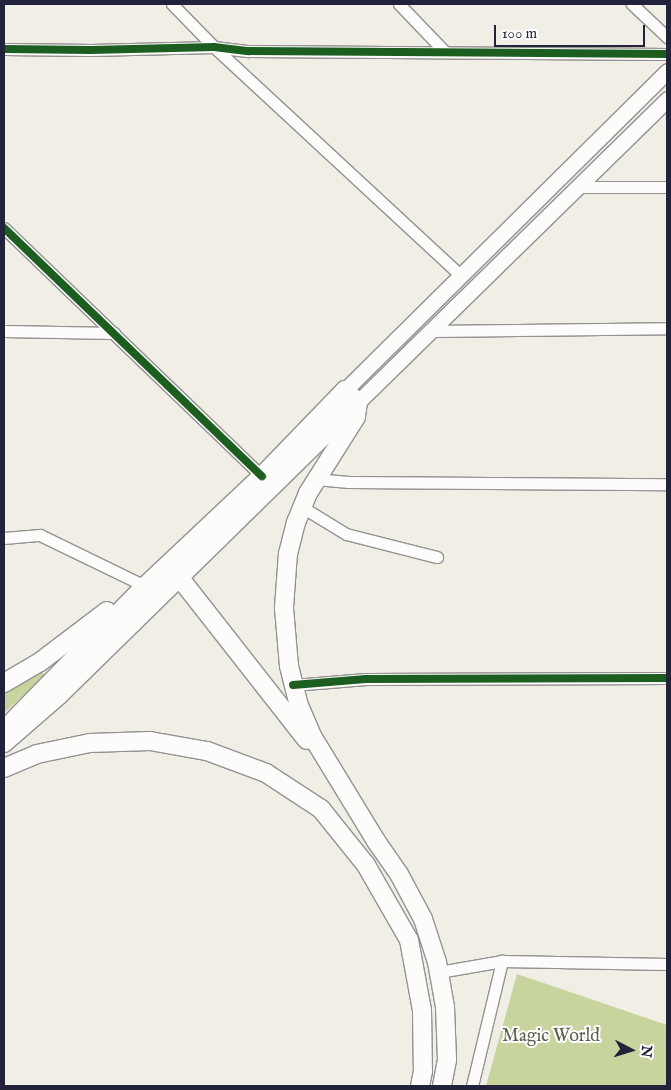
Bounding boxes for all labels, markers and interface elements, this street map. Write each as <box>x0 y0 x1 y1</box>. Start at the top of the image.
scale bar <box>496 15 647 47</box>
text: 100 m <box>502 24 537 43</box>
north arrow <box>606 1025 656 1075</box>
park label: Magic World <box>502 1026 600 1048</box>
text: N <box>636 1044 655 1058</box>

